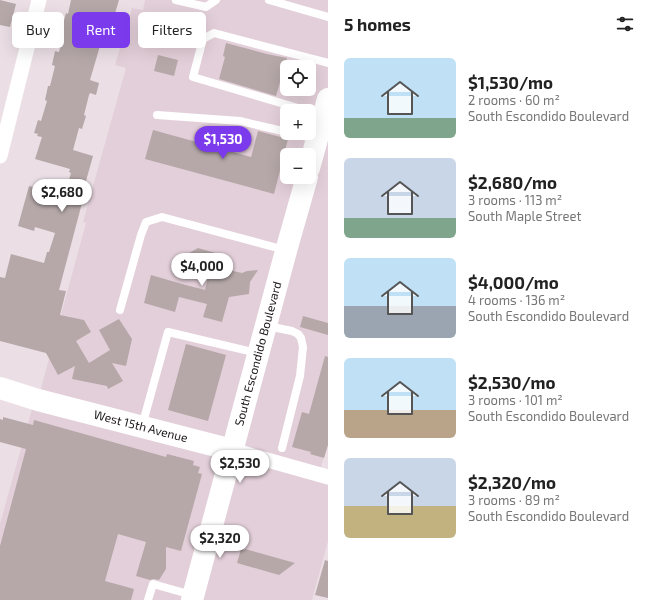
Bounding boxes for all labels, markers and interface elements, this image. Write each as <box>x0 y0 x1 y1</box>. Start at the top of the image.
chip: Buy <box>12 12 64 48</box>
chip: Rent <box>72 12 130 48</box>
chip: Filters <box>138 12 206 48</box>
icon: filters <box>614 13 636 35</box>
text: 5 homes <box>344 14 411 34</box>
map controls <box>280 60 316 184</box>
button: locate <box>280 60 316 96</box>
text: $1,530/mo <box>468 72 553 92</box>
icon: home <box>376 74 424 122</box>
text: 2 rooms · 60 m² <box>468 92 560 108</box>
button: + <box>280 104 316 140</box>
text: South Escondido Boulevard <box>468 108 629 124</box>
pin: $1,530 <box>190 126 256 160</box>
text: $1,530 <box>203 131 243 147</box>
button: − <box>280 148 316 184</box>
text: $2,680/mo <box>468 172 557 192</box>
icon: home <box>376 174 424 222</box>
pin: $2,680 <box>29 179 95 213</box>
text: $2,680 <box>41 184 83 200</box>
text: 3 rooms · 113 m² <box>468 192 562 208</box>
text: South Maple Street <box>468 208 581 224</box>
pin: $4,000 <box>169 253 235 287</box>
text: $4,000 <box>180 258 224 274</box>
text: $4,000/mo <box>468 272 559 292</box>
icon: home <box>376 274 424 322</box>
street label: South Escondido Boulevard <box>231 280 283 427</box>
text: 4 rooms · 136 m² <box>468 292 565 308</box>
text: South Escondido Boulevard <box>468 308 629 324</box>
text: $2,530/mo <box>468 372 555 392</box>
icon: home <box>376 374 424 422</box>
text: 3 rooms · 101 m² <box>468 392 563 408</box>
street label: West 15th Avenue <box>93 407 189 444</box>
text: South Escondido Boulevard <box>468 408 629 424</box>
pin: $2,530 <box>207 450 273 484</box>
text: $2,530 <box>220 455 261 471</box>
text: $2,320/mo <box>468 472 556 492</box>
icon: home <box>376 474 424 522</box>
text: 3 rooms · 89 m² <box>468 492 560 508</box>
text: South Escondido Boulevard <box>468 508 629 524</box>
pin: $2,320 <box>187 525 253 559</box>
text: $2,320 <box>199 530 241 546</box>

